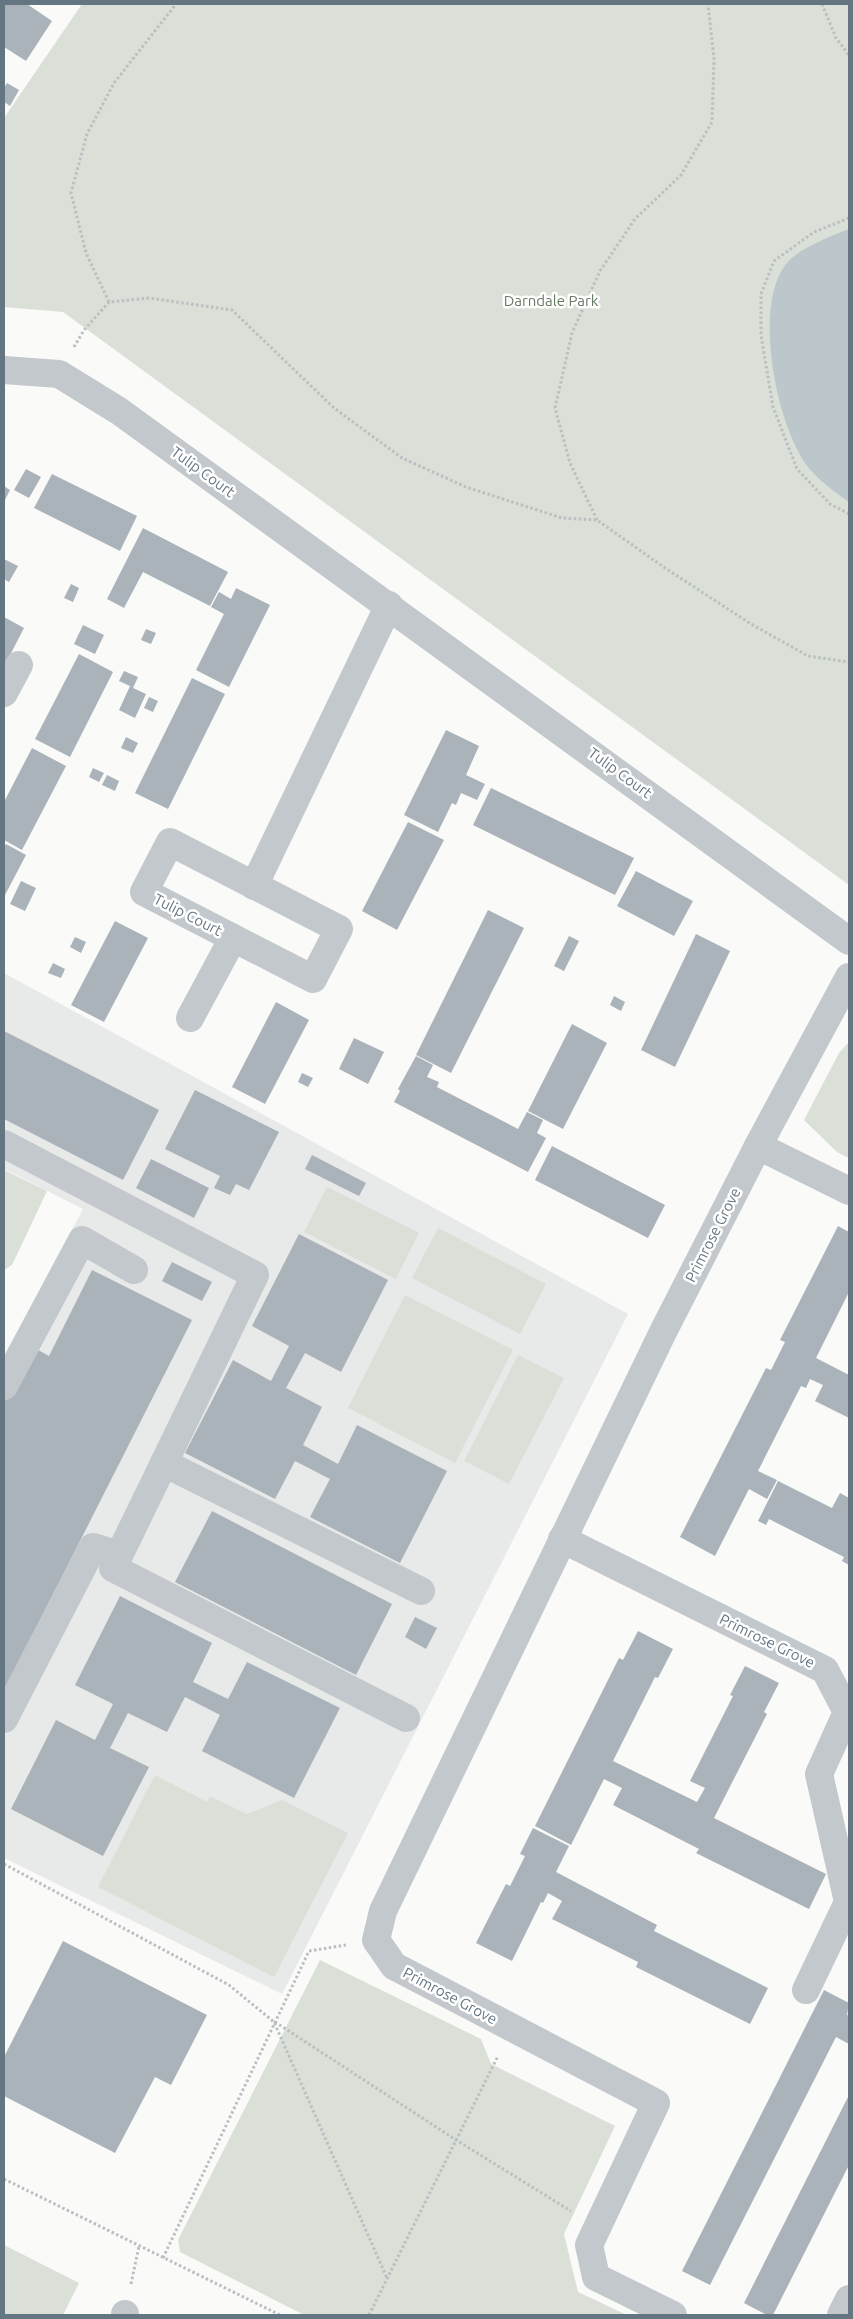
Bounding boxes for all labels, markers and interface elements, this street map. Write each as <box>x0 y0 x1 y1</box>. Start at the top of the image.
park label: Darndale Park <box>504 292 599 309</box>
street label: Tulip Court <box>168 443 238 500</box>
street label: Tulip Court <box>585 744 655 801</box>
street label: Tulip Court <box>151 890 225 939</box>
street label: Primrose Grove <box>681 1185 744 1285</box>
street label: Primrose Grove <box>717 1610 818 1671</box>
street label: Primrose Grove <box>400 1964 500 2027</box>

